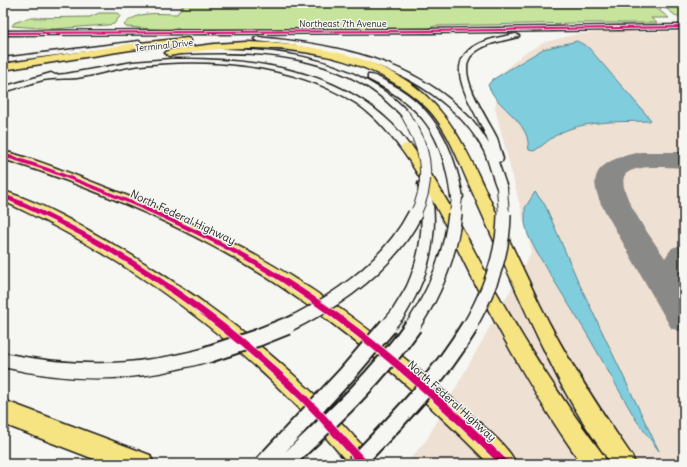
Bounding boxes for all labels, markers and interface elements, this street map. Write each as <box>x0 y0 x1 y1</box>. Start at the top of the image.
street label: Northeast 7th Avenue <box>299 18 387 29</box>
street label: Terminal Drive <box>134 36 194 54</box>
street label: North Federal Highway <box>128 186 238 248</box>
street label: North Federal Highway <box>405 358 499 444</box>

